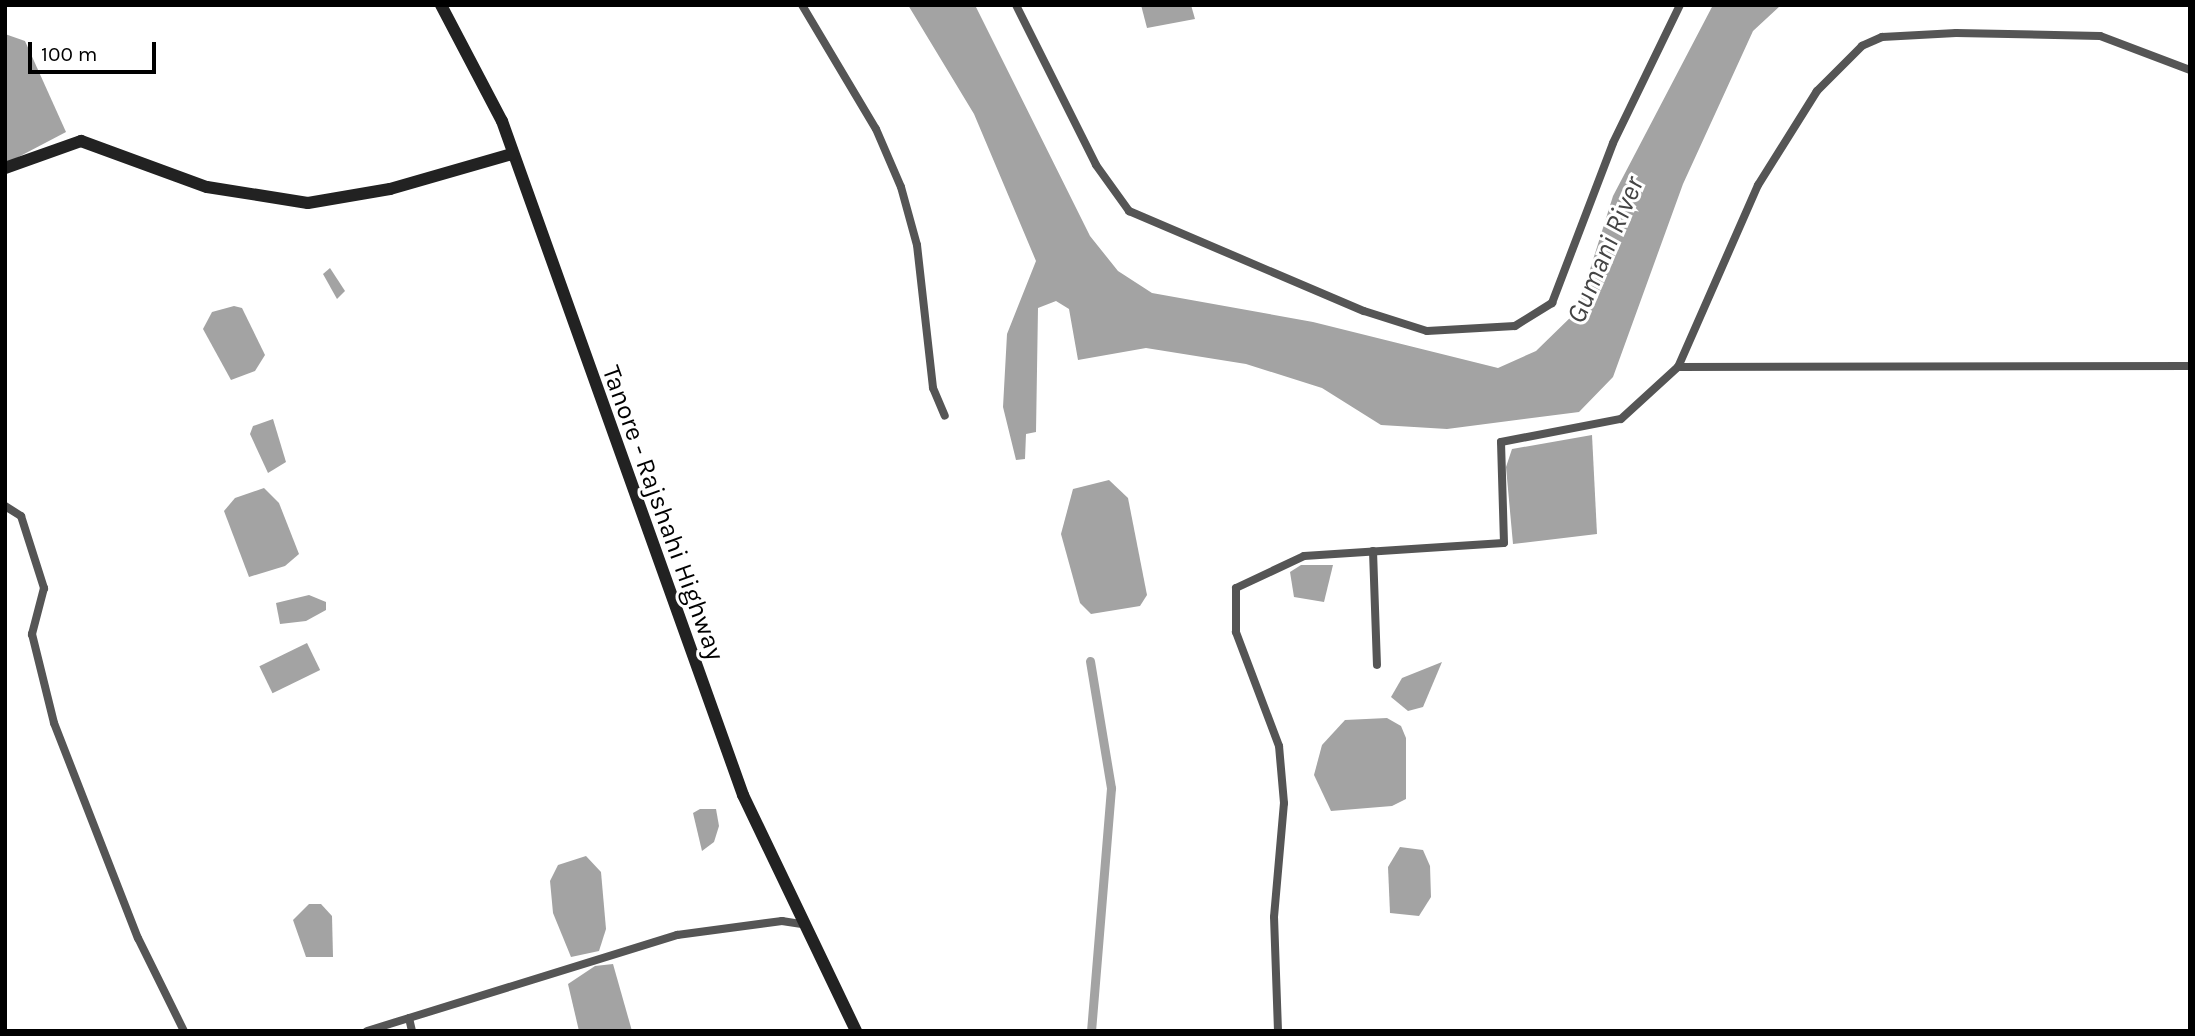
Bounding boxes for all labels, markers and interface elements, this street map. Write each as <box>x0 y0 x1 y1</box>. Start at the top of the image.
scale bar <box>32 28 159 72</box>
text: 100 m <box>41 42 98 66</box>
water label: Gumani River <box>1559 172 1651 328</box>
street label: Tanore - Rajshahi Highway <box>595 361 731 665</box>

